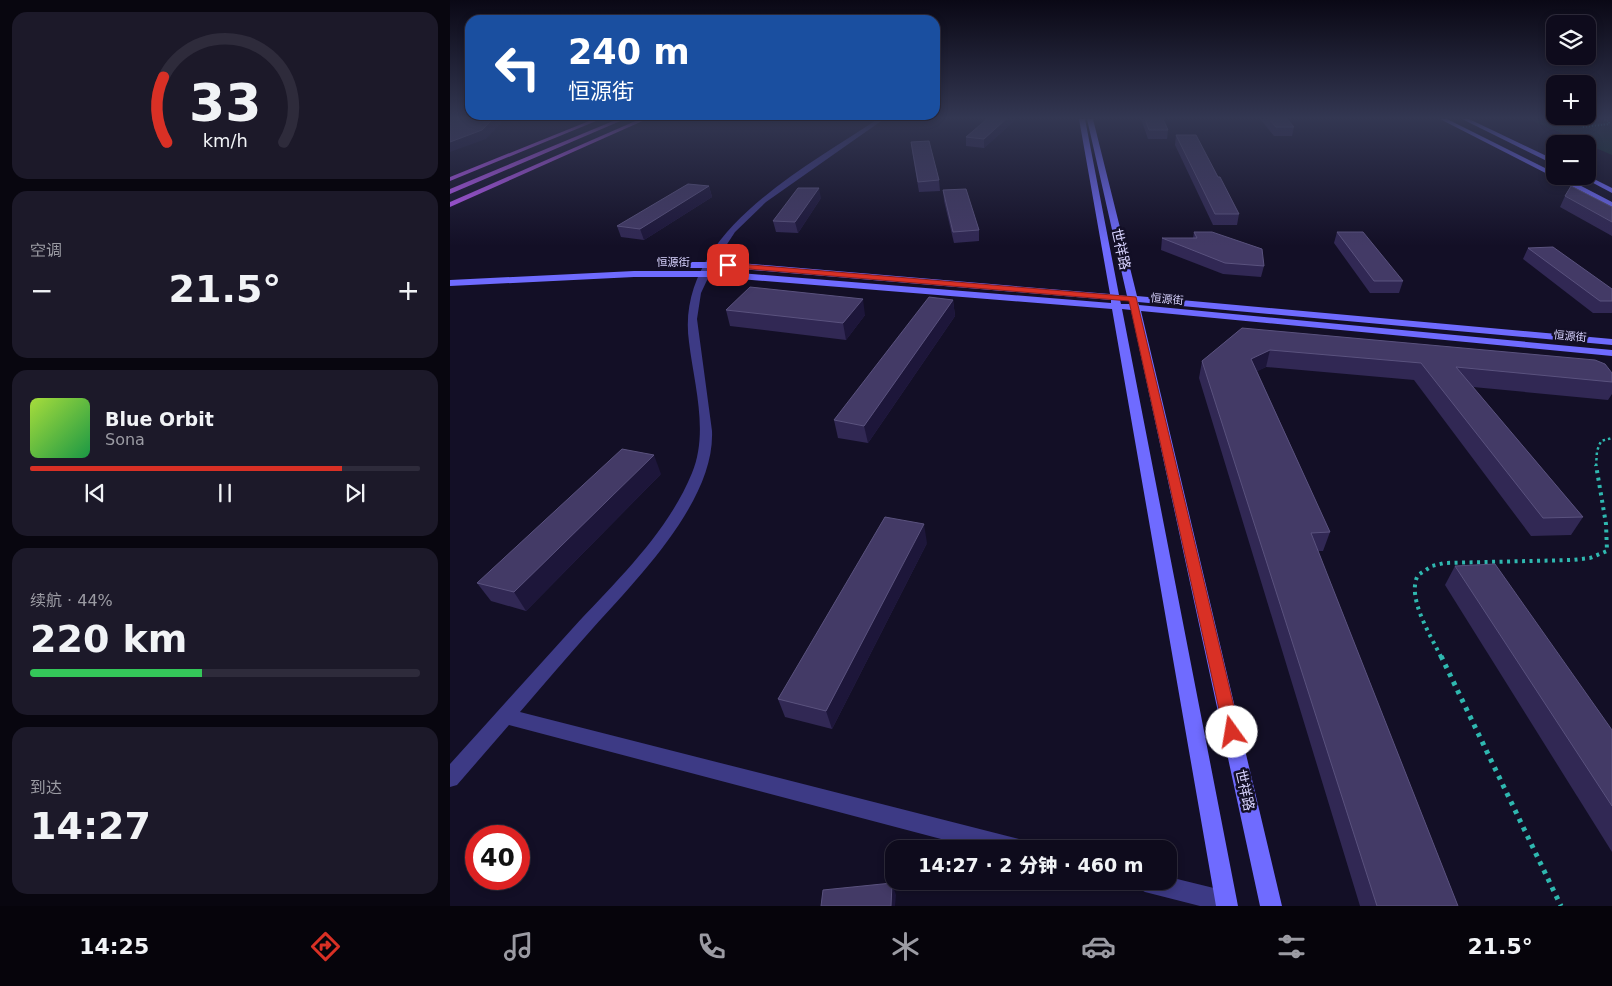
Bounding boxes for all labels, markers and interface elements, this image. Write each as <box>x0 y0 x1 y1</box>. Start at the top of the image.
map controls <box>1546 15 1596 185</box>
button: layers <box>1546 15 1596 65</box>
text: 240 m <box>568 32 690 72</box>
icon: left <box>485 35 550 100</box>
text: 33 <box>189 73 261 133</box>
button: + <box>1546 75 1596 125</box>
text: 恒源街 <box>568 79 634 104</box>
text: km/h <box>202 130 248 151</box>
button: − <box>1546 135 1596 185</box>
street label: 世祥路 <box>1108 227 1134 271</box>
text: 空调 <box>30 241 62 260</box>
pin <box>707 244 749 286</box>
icon: arrive <box>714 251 742 279</box>
street label: 恒源街 <box>657 256 690 269</box>
text: 21.5° <box>169 267 281 311</box>
text: − <box>30 274 53 307</box>
text: + <box>397 274 420 307</box>
street label: 恒源街 <box>1150 292 1184 307</box>
street label: 恒源街 <box>1553 329 1587 344</box>
text: Blue Orbit <box>105 408 214 430</box>
text: Sona <box>105 430 145 449</box>
icon: previous <box>81 479 109 507</box>
icon: pause <box>211 479 239 507</box>
icon: next <box>341 479 369 507</box>
text: 续航 · 44% <box>30 591 113 610</box>
text: 220 km <box>30 617 187 661</box>
position arrow <box>1205 705 1257 757</box>
street label: 世祥路 <box>1232 768 1258 812</box>
text: 到达 <box>30 778 62 797</box>
text: 14:27 <box>30 804 151 848</box>
speed limit sign: 40 <box>465 825 530 890</box>
text: 14:27 · 2 分钟 · 460 m <box>918 854 1144 876</box>
icon: directions <box>308 929 343 964</box>
icon: music <box>501 929 536 964</box>
icon: phone <box>694 929 729 964</box>
icon: climate <box>888 929 923 964</box>
icon: car <box>1081 929 1116 964</box>
icon: filters <box>1274 929 1309 964</box>
text: 14:25 <box>79 934 149 959</box>
text: 21.5° <box>1467 934 1533 959</box>

